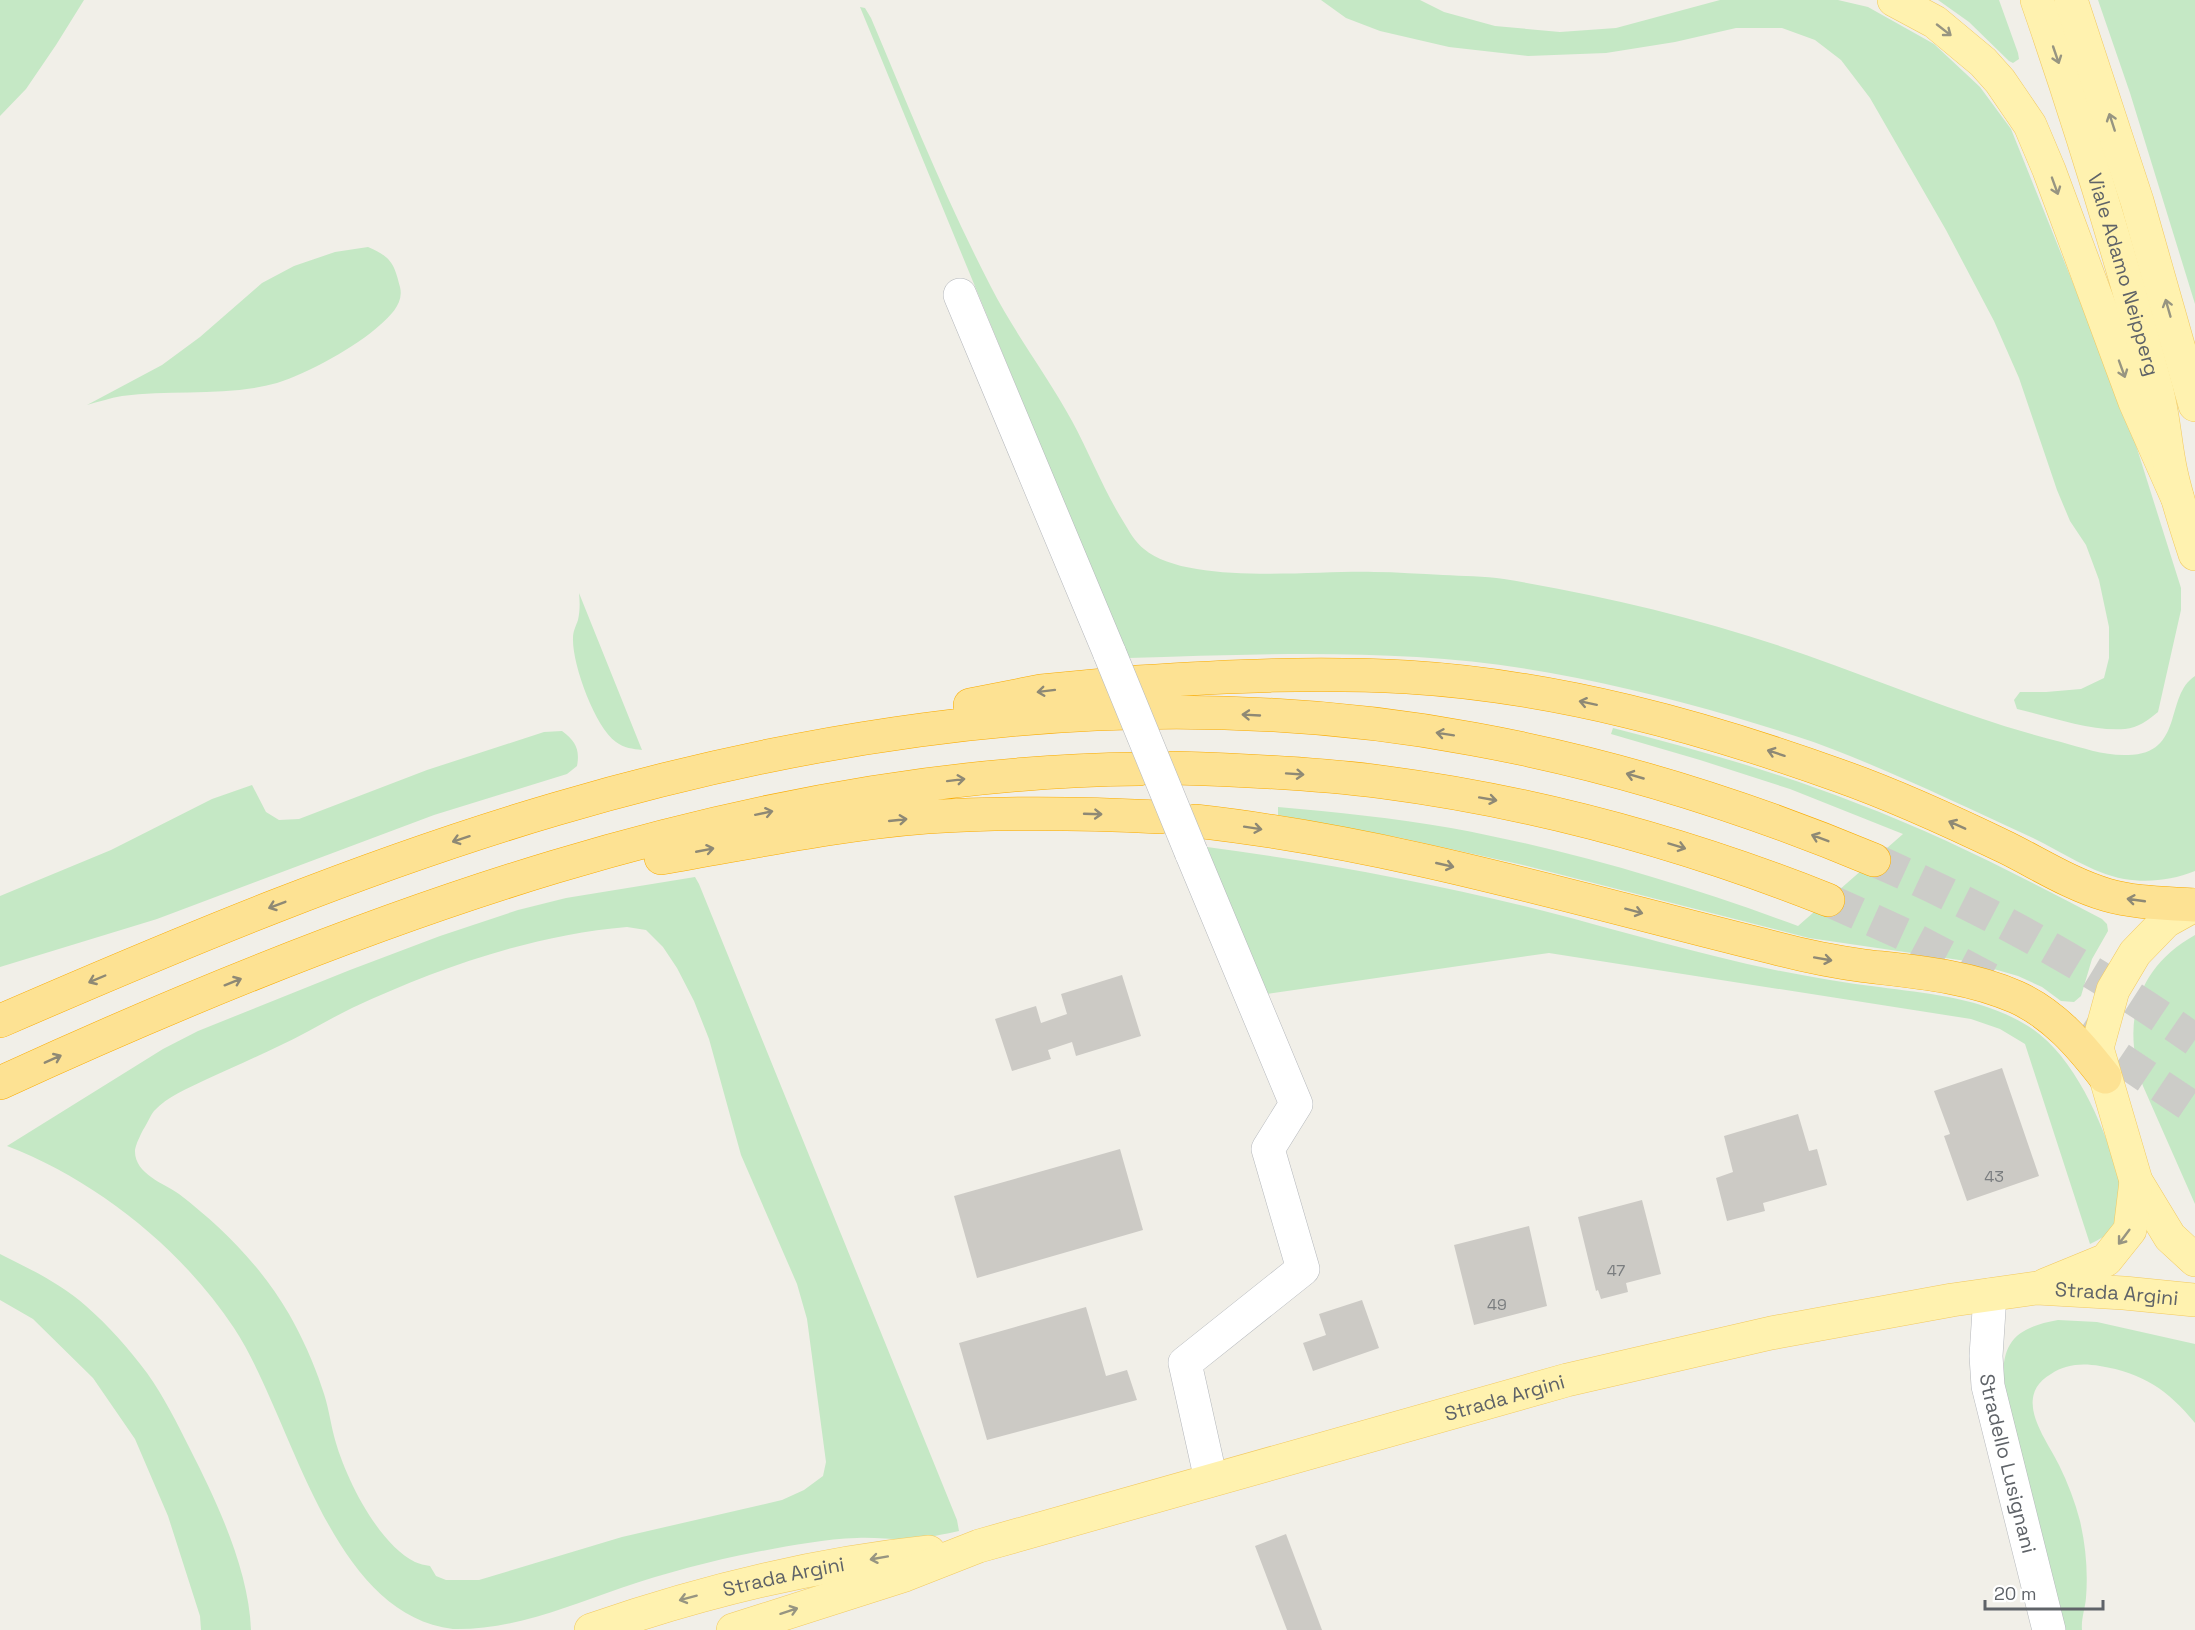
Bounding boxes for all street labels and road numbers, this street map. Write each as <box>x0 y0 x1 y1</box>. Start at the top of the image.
street label: Viale Adamo Neipperg <box>2082 170 2165 379</box>
street label: Strada Argini <box>2054 1276 2180 1311</box>
street label: Strada Argini <box>1441 1368 1568 1427</box>
street label: Stradello Lusignani <box>1974 1373 2042 1556</box>
street label: Strada Argini <box>720 1551 846 1603</box>

